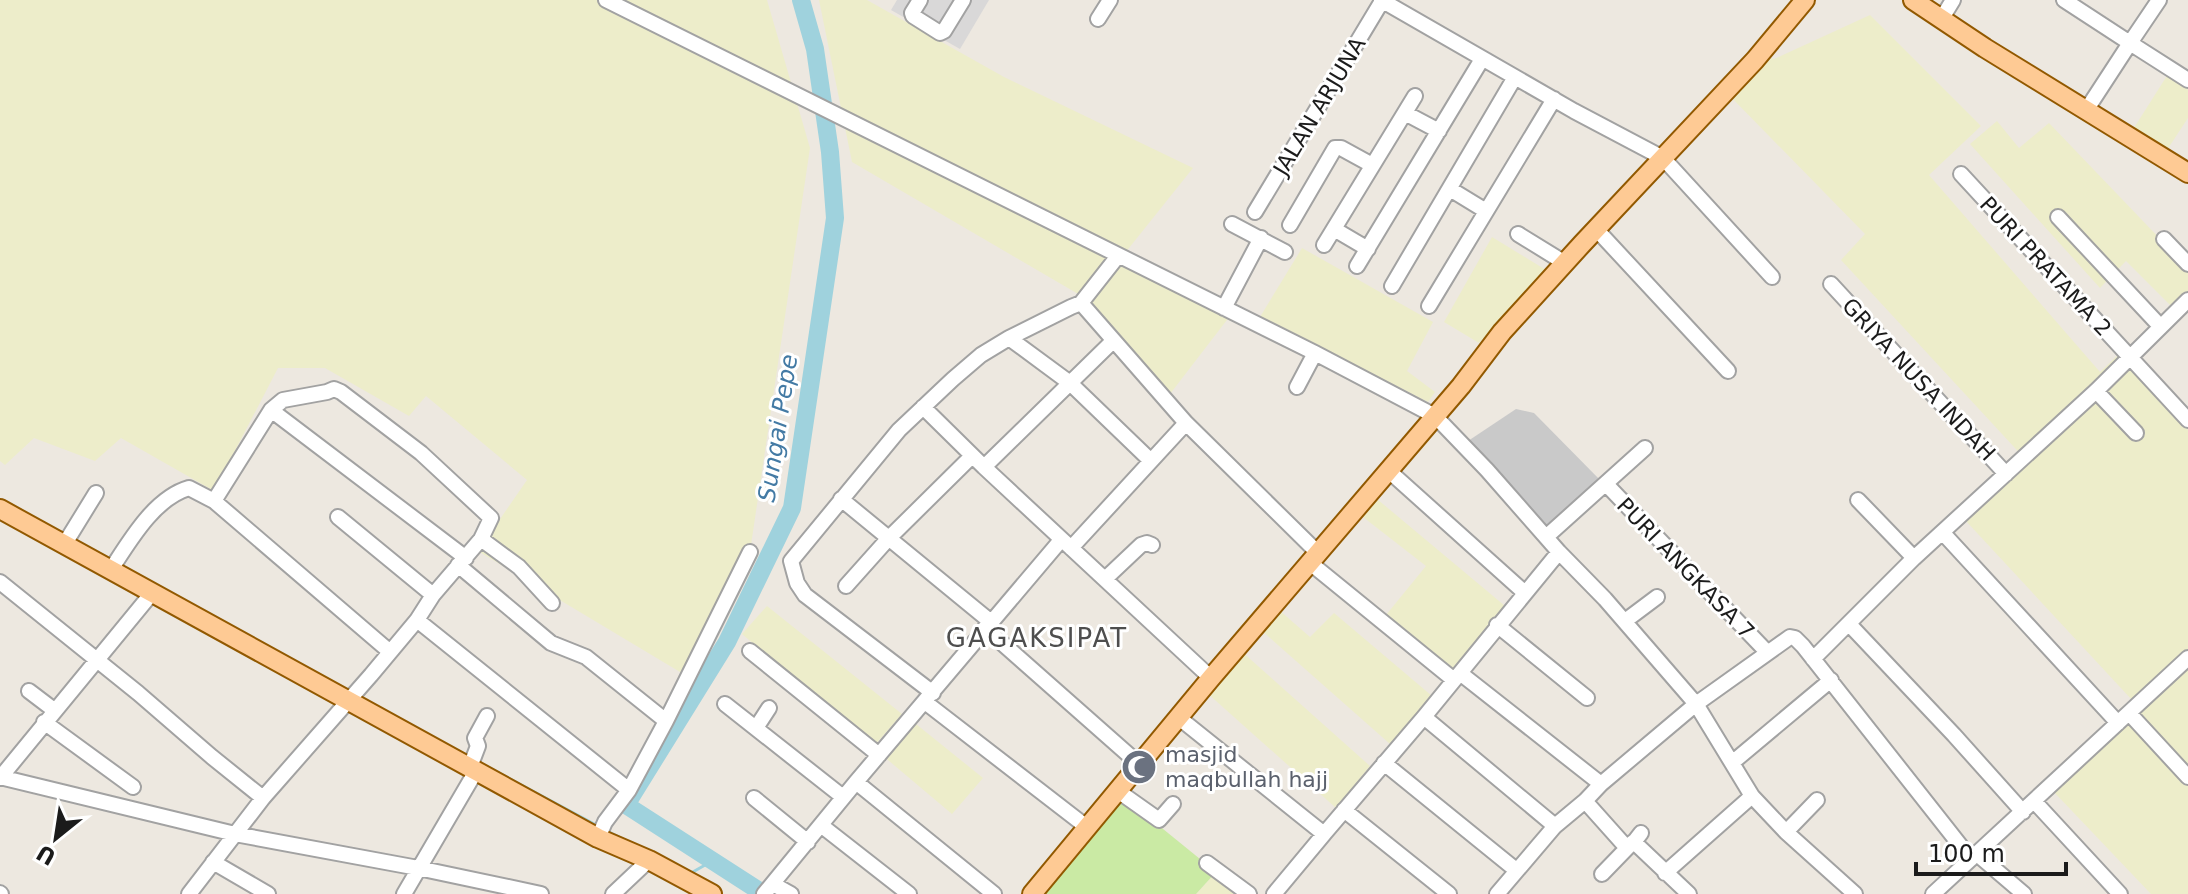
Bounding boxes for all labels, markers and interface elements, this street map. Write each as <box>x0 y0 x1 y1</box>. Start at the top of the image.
street label: JALAN ARJUNA <box>1267 33 1371 182</box>
street label: PURI PRATAMA 2 <box>1975 192 2116 341</box>
street label: GRIYA NUSA INDAH <box>1837 293 2000 466</box>
water label: Sungai Pepe <box>753 352 803 504</box>
street label: PURI ANGKASA 7 <box>1612 493 1759 644</box>
district label: GAGAKSIPAT <box>946 623 1128 653</box>
place label: masjid maqbullah hajj <box>1165 742 1328 792</box>
mosque icon: masjid maqbullah hajj <box>1120 748 1158 786</box>
north arrow <box>16 798 96 878</box>
scale bar <box>1916 826 2066 876</box>
text: U <box>32 840 60 870</box>
text: 100 m <box>1928 840 2005 868</box>

